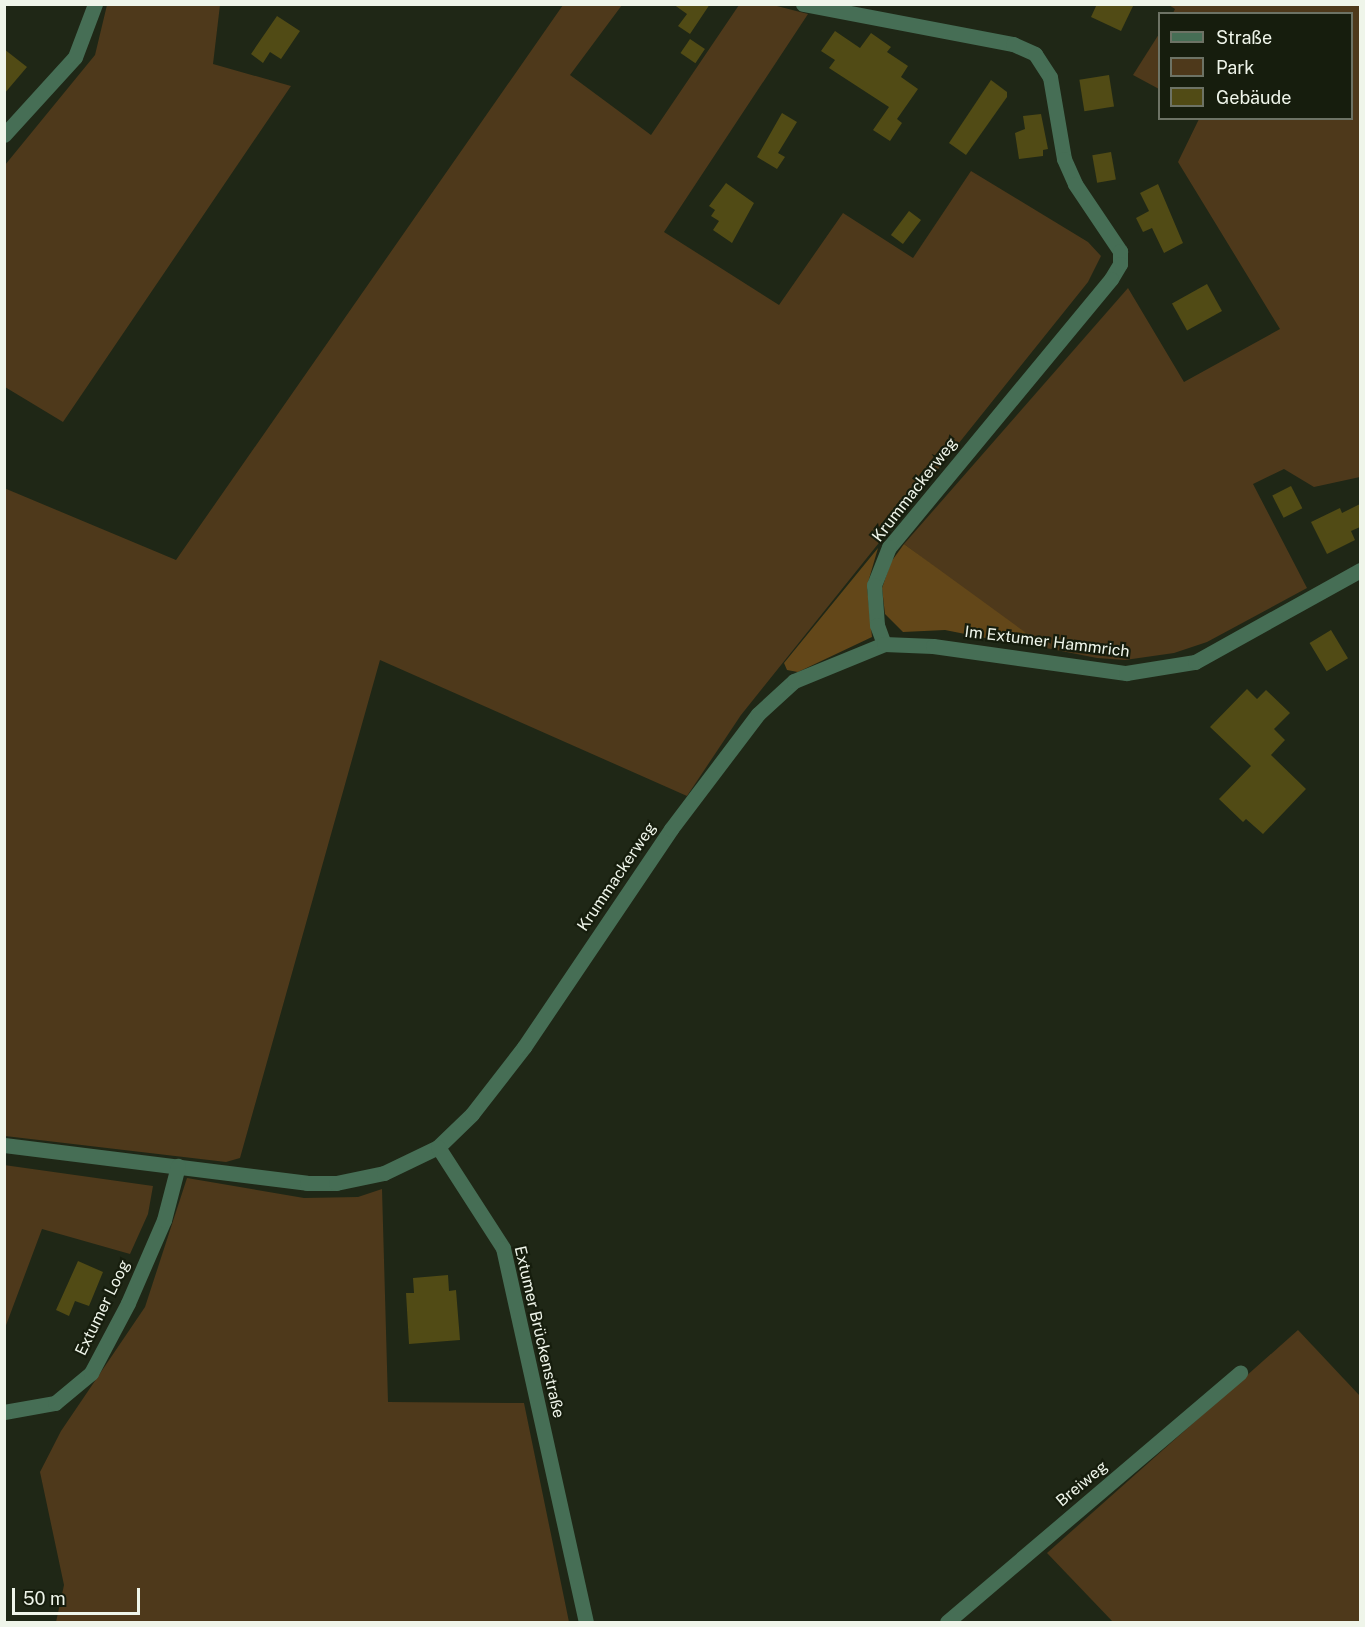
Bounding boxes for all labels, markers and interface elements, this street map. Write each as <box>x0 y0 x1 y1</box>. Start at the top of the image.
legend <box>1158 12 1353 120</box>
text: Straße <box>1216 27 1272 48</box>
text: Park <box>1216 57 1254 78</box>
text: Gebäude <box>1216 87 1291 108</box>
street label: Krummackerweg <box>868 434 962 546</box>
street label: Im Extumer Hammrich <box>963 622 1131 662</box>
street label: Krummackerweg <box>574 819 660 935</box>
street label: Extumer Brückenstraße <box>510 1244 568 1420</box>
street label: Extumer Loog <box>72 1257 134 1359</box>
street label: Breiweg <box>1052 1457 1112 1511</box>
scale bar <box>15 1576 142 1614</box>
text: 50 m <box>23 1588 66 1609</box>

